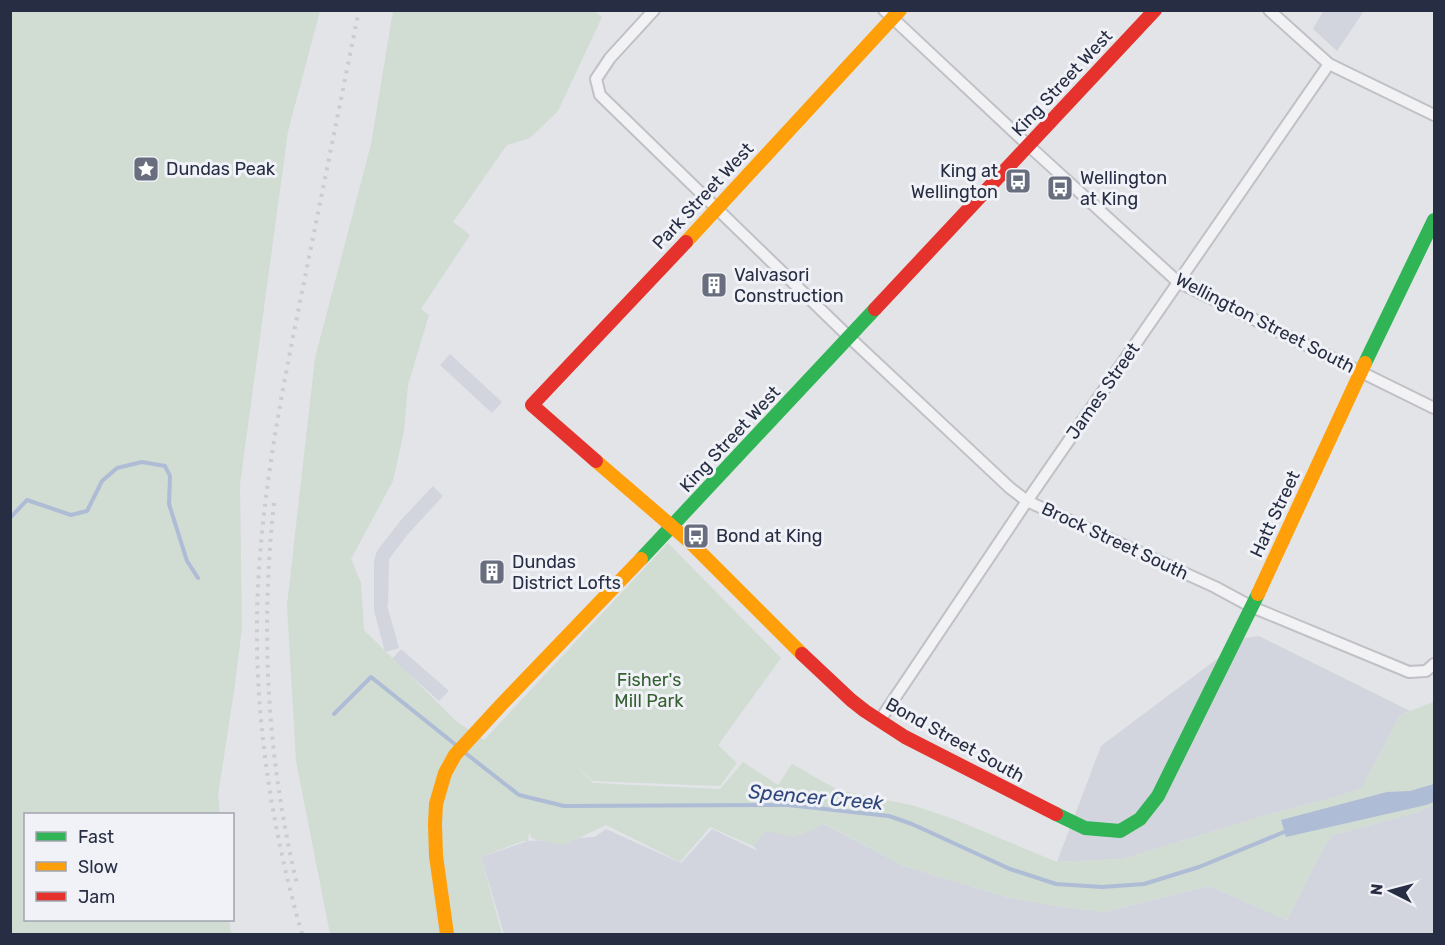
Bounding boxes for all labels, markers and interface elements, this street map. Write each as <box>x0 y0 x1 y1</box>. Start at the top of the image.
street label: King Street West <box>1007 25 1117 141</box>
street label: Park Street West <box>648 138 758 254</box>
place icon: Dundas Peak <box>131 154 161 184</box>
place label: Dundas Peak <box>166 158 276 180</box>
place label: King at Wellington <box>911 160 998 203</box>
bus stop icon: King at Wellington <box>1003 166 1033 196</box>
place label: Wellington at King <box>1080 167 1167 210</box>
bus stop icon: Wellington at King <box>1045 173 1075 203</box>
place label: Valvasori Construction <box>734 264 844 307</box>
street label: Wellington Street South <box>1172 268 1358 378</box>
building icon: Valvasori Construction <box>699 270 729 300</box>
street label: James Street <box>1062 338 1144 444</box>
street label: King Street West <box>675 381 785 497</box>
street label: Hatt Street <box>1245 467 1305 561</box>
street label: Brock Street South <box>1038 497 1192 585</box>
bus stop icon: Bond at King <box>681 521 711 551</box>
place label: Bond at King <box>716 525 823 547</box>
place label: Dundas District Lofts <box>512 551 621 594</box>
building icon: Dundas District Lofts <box>477 557 507 587</box>
park label: Fisher's Mill Park <box>614 669 684 712</box>
street label: Bond Street South <box>882 693 1028 787</box>
water label: Spencer Creek <box>748 779 885 815</box>
legend <box>24 813 234 921</box>
text: Fast <box>78 826 114 848</box>
text: Slow <box>78 856 118 878</box>
north arrow <box>1361 861 1421 921</box>
text: N <box>1367 883 1387 896</box>
text: Jam <box>78 886 115 908</box>

